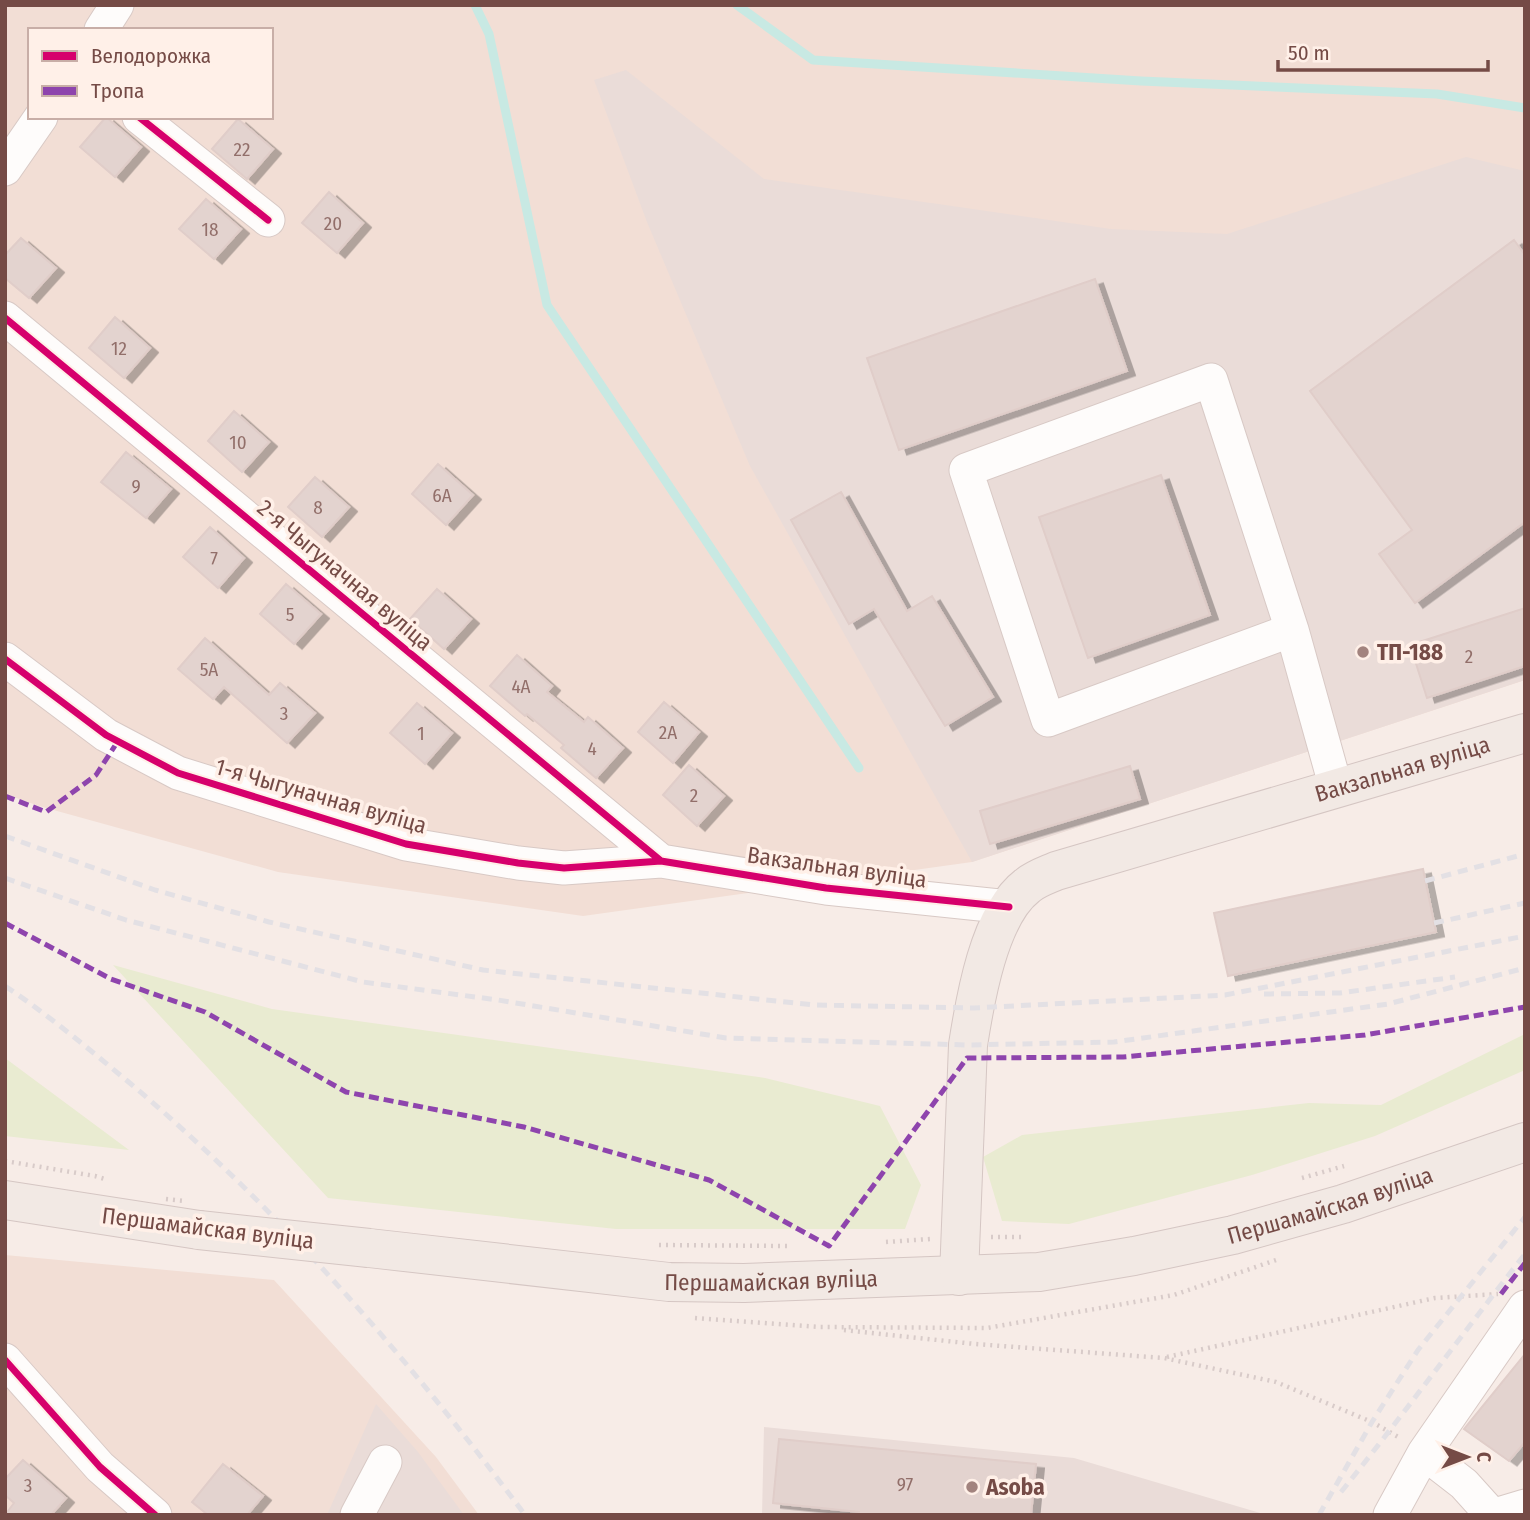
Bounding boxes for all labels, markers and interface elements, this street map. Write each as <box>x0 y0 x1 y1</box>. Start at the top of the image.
legend <box>28 28 273 119</box>
scale bar <box>1278 28 1488 72</box>
text: 50 m <box>1288 40 1330 66</box>
text: Велодорожка <box>91 43 211 69</box>
text: Тропа <box>91 78 144 104</box>
house number: 22 <box>234 138 250 161</box>
house number: 20 <box>324 212 342 235</box>
house number: 18 <box>202 218 218 241</box>
house number: 12 <box>111 337 127 360</box>
house number: 10 <box>229 431 247 454</box>
house number: 9 <box>131 475 141 498</box>
house number: 6А <box>432 484 452 507</box>
street label: 2-я Чыгуначная вуліца <box>252 494 438 656</box>
house number: 8 <box>313 496 323 519</box>
house number: 7 <box>210 547 218 570</box>
house number: 5 <box>286 603 294 626</box>
place label: ТП-188 <box>1377 638 1443 666</box>
marker: ТП-188 <box>1355 644 1371 660</box>
house number: 2 <box>1465 645 1473 668</box>
house number: 5А <box>200 658 218 681</box>
house number: 4А <box>511 675 531 698</box>
house number: 3 <box>280 702 288 725</box>
house number: 2А <box>659 721 677 744</box>
house number: 1 <box>417 722 425 745</box>
street label: Вакзальная вуліца <box>1312 730 1493 808</box>
house number: 4 <box>587 737 597 760</box>
street label: 1-я Чыгуначная вуліца <box>212 752 430 840</box>
house number: 2 <box>690 784 698 807</box>
street label: Вакзальная вуліца <box>745 841 929 893</box>
street label: Першамайская вуліца <box>1224 1160 1436 1250</box>
street label: Першамайская вуліца <box>100 1201 316 1255</box>
street label: Першамайская вуліца <box>664 1264 878 1297</box>
north arrow <box>1432 1422 1502 1492</box>
text: С <box>1472 1452 1495 1462</box>
house number: 97 <box>897 1473 914 1496</box>
place label: Asoba <box>985 1473 1045 1501</box>
house number: 3 <box>24 1474 32 1497</box>
marker: Asoba <box>964 1479 980 1495</box>

